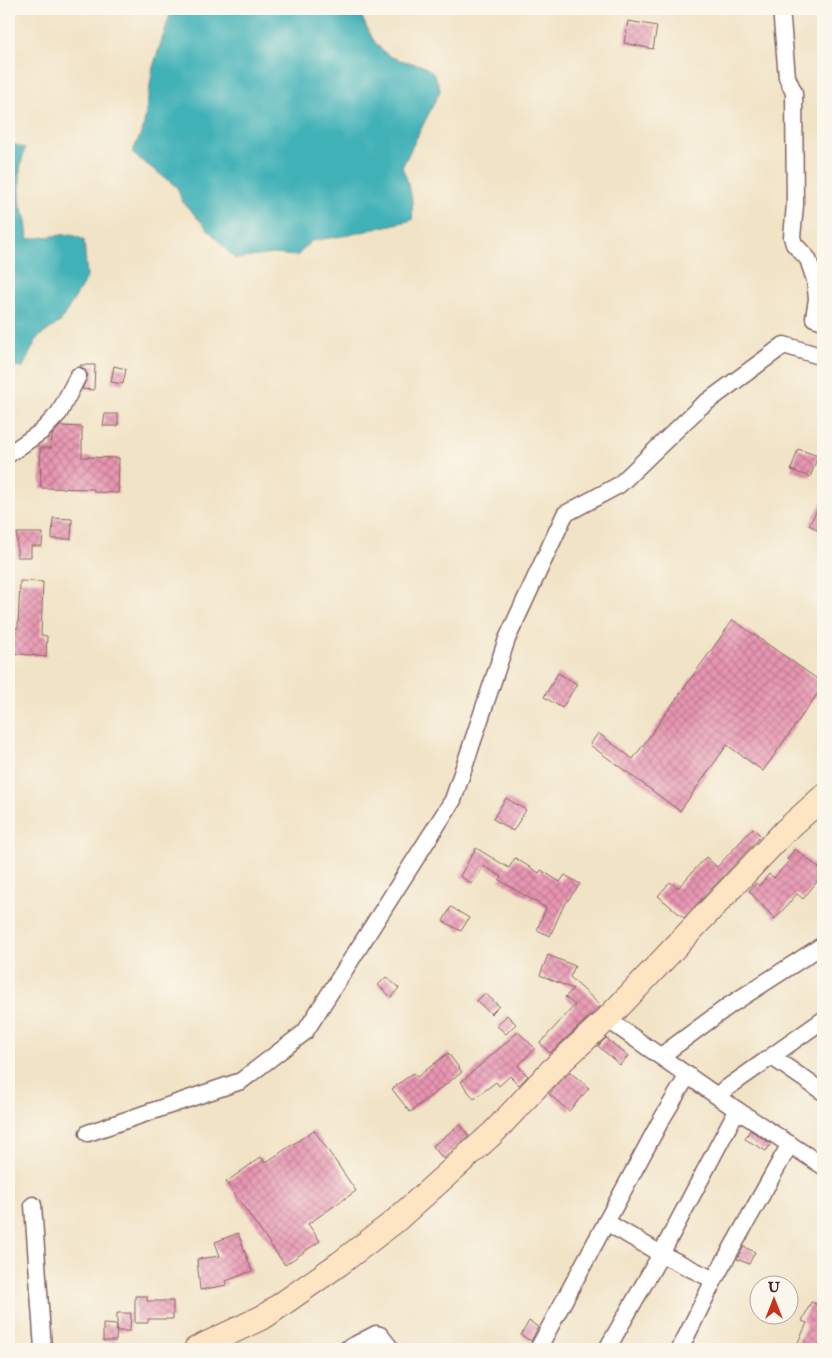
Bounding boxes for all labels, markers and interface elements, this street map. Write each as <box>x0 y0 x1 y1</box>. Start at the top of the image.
north arrow <box>750 1276 800 1326</box>
text: U <box>767 1279 781 1297</box>

